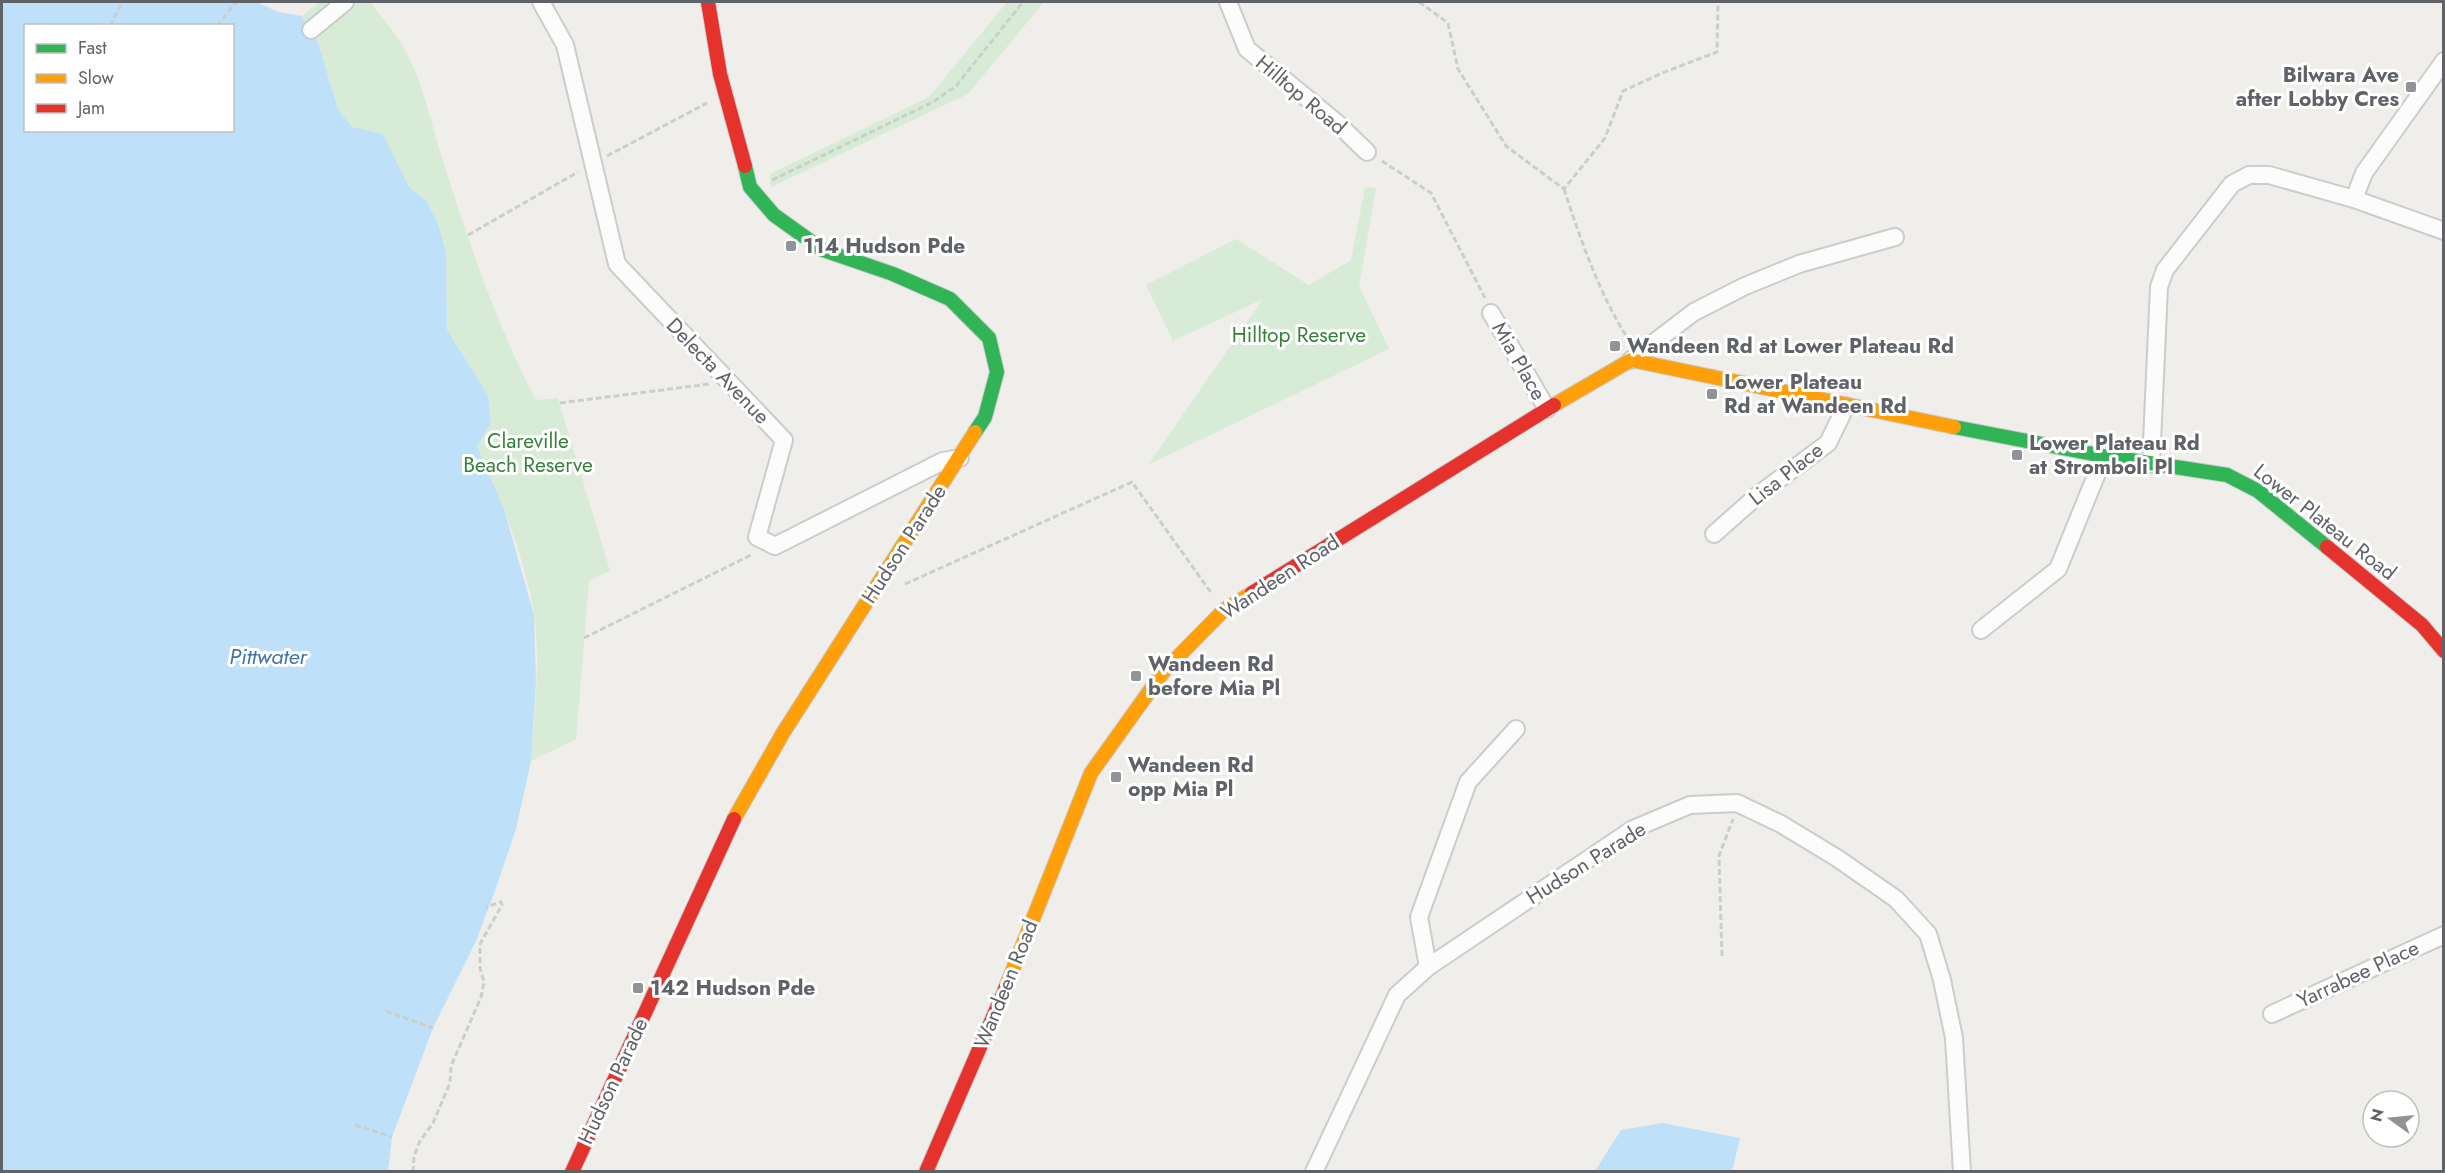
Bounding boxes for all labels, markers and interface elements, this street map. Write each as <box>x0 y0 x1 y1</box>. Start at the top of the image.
legend <box>24 24 234 132</box>
text: Fast <box>78 35 107 61</box>
street label: Hilltop Road <box>1249 48 1353 142</box>
place label: Bilwara Ave after Lobby Cres <box>2236 60 2399 114</box>
text: Slow <box>78 65 115 91</box>
marker: Bilwara Ave after Lobby Cres <box>2404 80 2418 94</box>
text: Jam <box>76 95 105 121</box>
place label: 114 Hudson Pde <box>803 231 965 261</box>
marker: 114 Hudson Pde <box>784 239 798 253</box>
street label: Delecta Avenue <box>659 311 777 431</box>
street label: Mia Place <box>1484 316 1554 406</box>
park label: Hilltop Reserve <box>1232 320 1366 350</box>
place label: Wandeen Rd at Lower Plateau Rd <box>1627 331 1954 361</box>
marker: Wandeen Rd at Lower Plateau Rd <box>1608 339 1622 353</box>
place label: Lower Plateau Rd at Wandeen Rd <box>1724 367 1907 421</box>
marker: Lower Plateau Rd at Wandeen Rd <box>1705 387 1719 401</box>
park label: Clareville Beach Reserve <box>463 426 593 480</box>
place label: Lower Plateau Rd at Stromboli Pl <box>2029 428 2200 482</box>
street label: Lisa Place <box>1742 435 1830 513</box>
marker: Lower Plateau Rd at Stromboli Pl <box>2010 448 2024 462</box>
street label: Lower Plateau Road <box>2247 457 2403 587</box>
street label: Hudson Parade <box>854 479 954 609</box>
street label: Wandeen Road <box>1215 527 1345 627</box>
water label: Pittwater <box>229 640 308 672</box>
place label: Wandeen Rd before Mia Pl <box>1148 649 1280 703</box>
marker: Wandeen Rd before Mia Pl <box>1129 669 1143 683</box>
place label: Wandeen Rd opp Mia Pl <box>1128 750 1254 804</box>
marker: Wandeen Rd opp Mia Pl <box>1109 770 1123 784</box>
street label: Hudson Parade <box>1520 814 1652 912</box>
street label: Wandeen Road <box>967 915 1045 1053</box>
street label: Yarrabee Place <box>2292 933 2424 1015</box>
place label: 142 Hudson Pde <box>650 973 815 1003</box>
marker: 142 Hudson Pde <box>631 981 645 995</box>
street label: Hudson Parade <box>571 1013 655 1149</box>
north arrow <box>2361 1089 2421 1149</box>
text: N <box>2364 1106 2390 1124</box>

